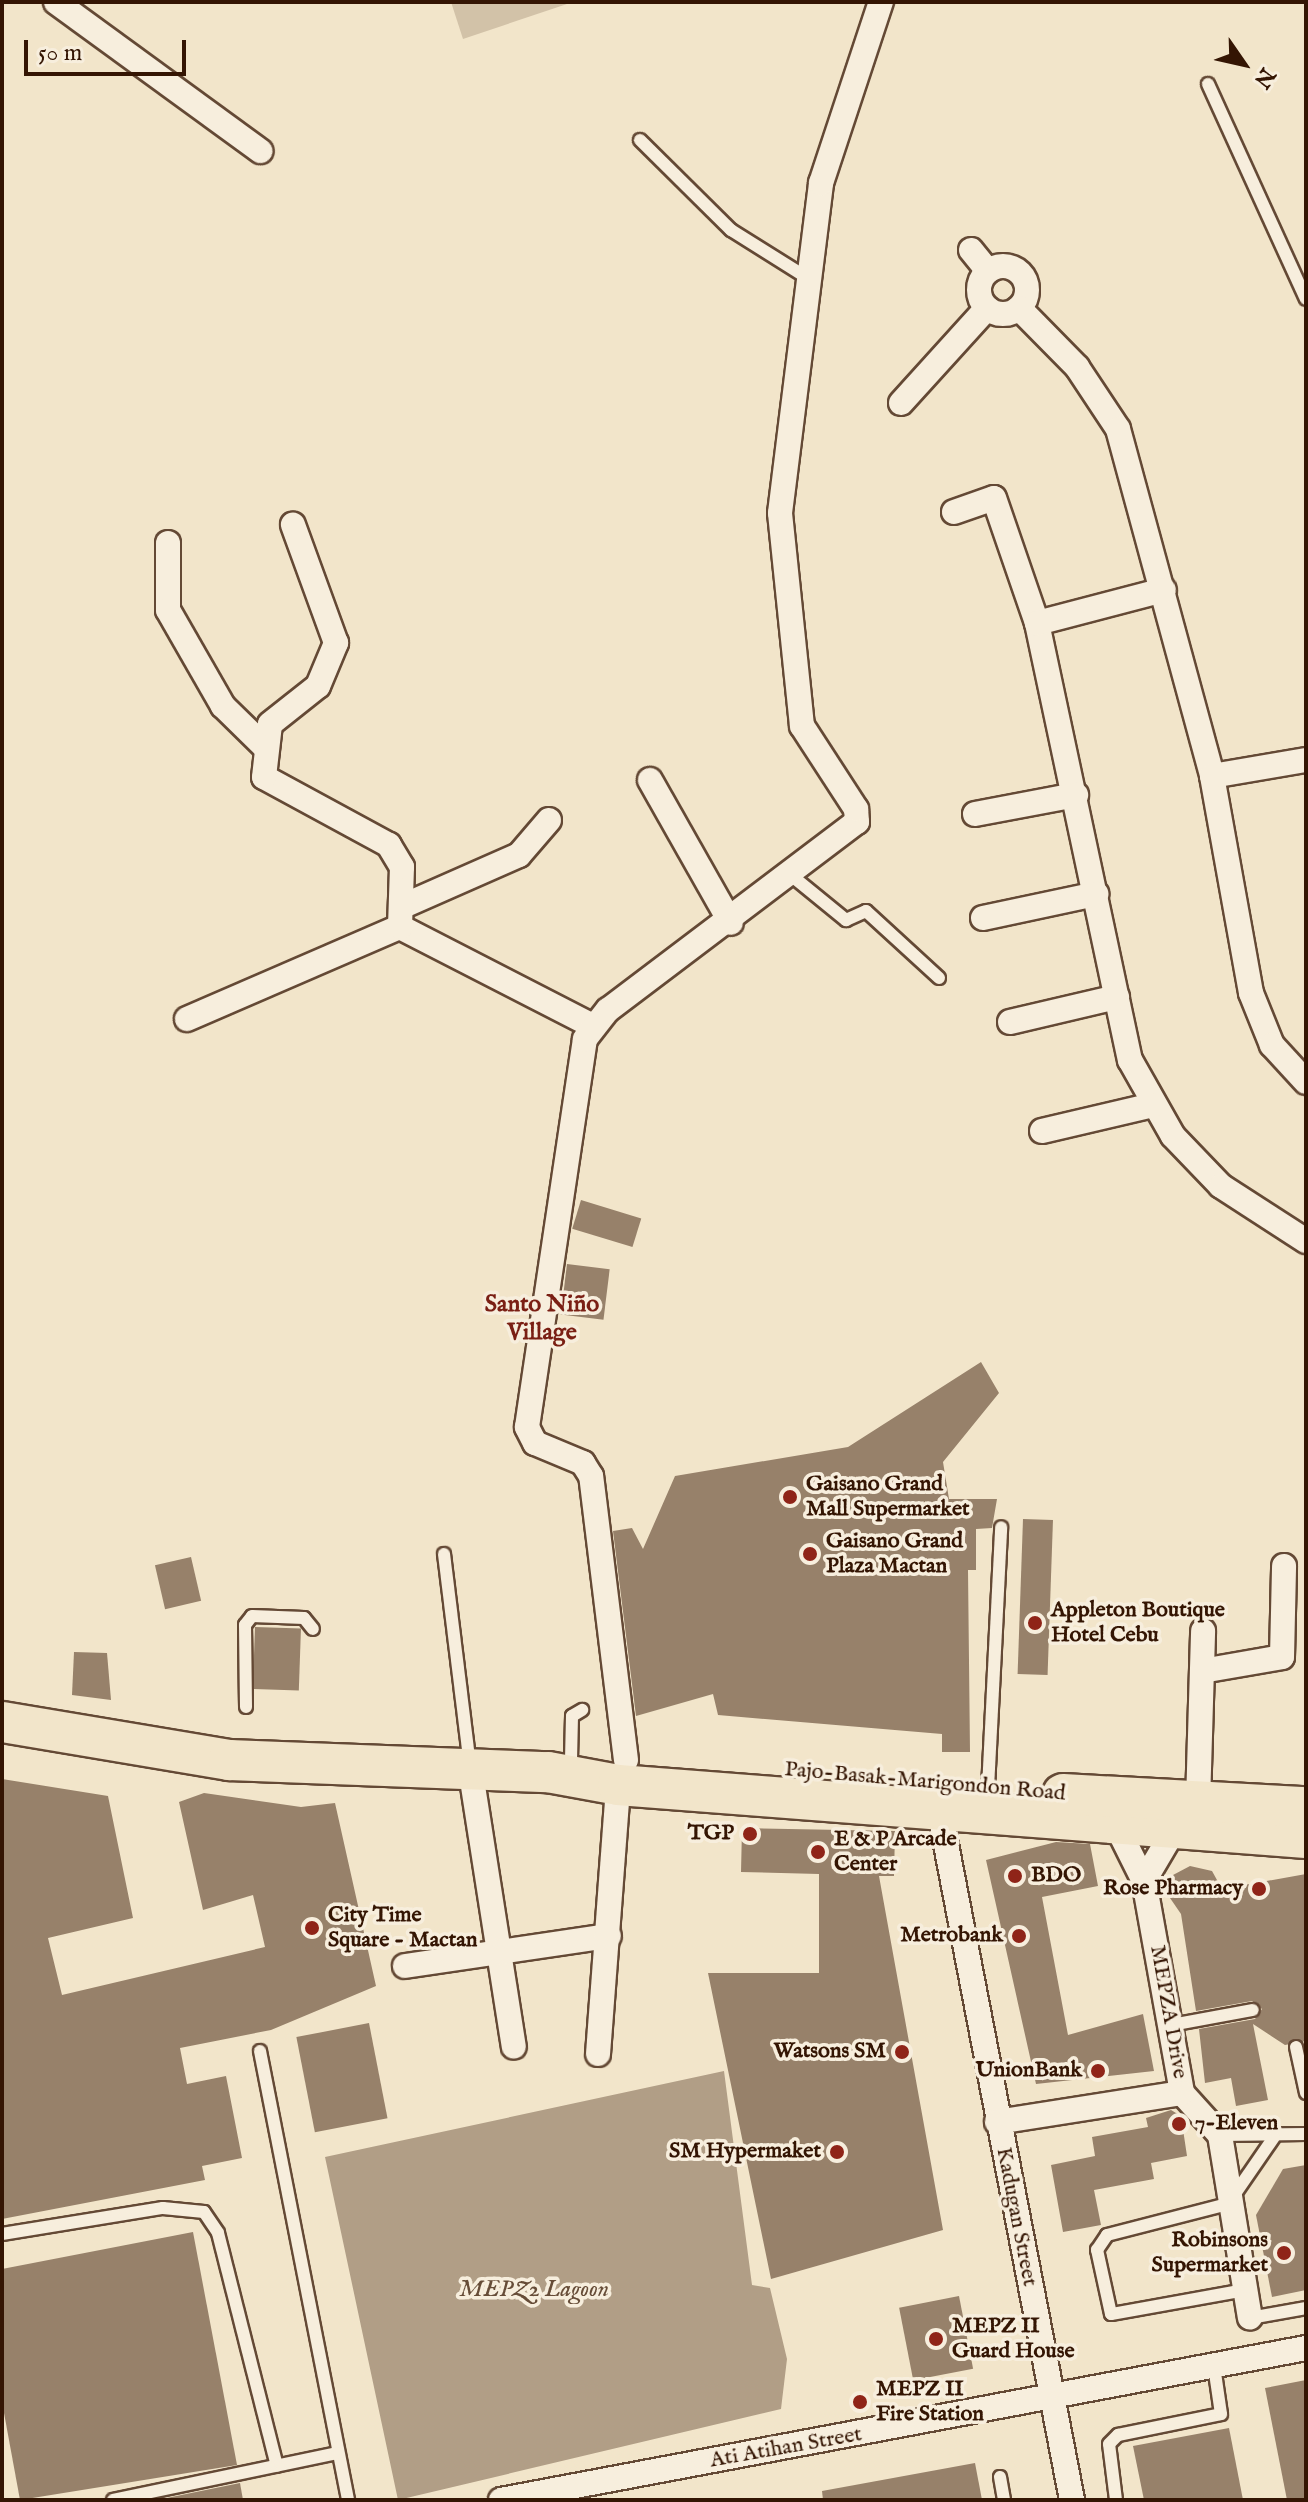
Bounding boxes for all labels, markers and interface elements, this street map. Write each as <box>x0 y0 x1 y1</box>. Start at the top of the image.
scale bar <box>28 24 190 74</box>
north arrow <box>1204 24 1284 104</box>
text: 50 m <box>38 38 82 69</box>
text: N <box>1247 62 1281 93</box>
district label: Santo Niño Village <box>485 1291 599 1347</box>
place label: Gaisano Grand Mall Supermarket <box>806 1471 970 1522</box>
marker: Gaisano Grand Mall Supermarket <box>781 1488 799 1506</box>
place label: Gaisano Grand Plaza Mactan <box>826 1528 963 1580</box>
marker: Gaisano Grand Plaza Mactan <box>801 1545 819 1563</box>
place label: Appleton Boutique Hotel Cebu <box>1051 1597 1225 1648</box>
marker: Appleton Boutique Hotel Cebu <box>1026 1614 1044 1632</box>
street label: Pajo-Basak-Marigondon Road <box>783 1757 1067 1807</box>
place label: TGP <box>688 1821 734 1847</box>
marker: TGP <box>741 1825 759 1843</box>
place label: E & P Arcade Center <box>834 1826 957 1878</box>
marker: E & P Arcade Center <box>809 1843 827 1861</box>
place label: BDO <box>1031 1863 1081 1889</box>
marker: BDO <box>1006 1867 1024 1885</box>
place label: Rose Pharmacy <box>1103 1876 1243 1902</box>
marker: Rose Pharmacy <box>1250 1880 1268 1898</box>
place label: City Time Square - Mactan <box>328 1902 477 1954</box>
marker: City Time Square - Mactan <box>303 1919 321 1937</box>
place label: Metrobank <box>900 1923 1003 1949</box>
marker: Metrobank <box>1010 1927 1028 1945</box>
street label: MEPZA Drive <box>1143 1943 1193 2081</box>
place label: Watsons SM <box>774 2039 886 2065</box>
marker: Watsons SM <box>893 2043 911 2061</box>
place label: UnionBank <box>975 2058 1082 2084</box>
marker: UnionBank <box>1089 2062 1107 2080</box>
place label: 7-Eleven <box>1195 2111 1278 2137</box>
marker: 7-Eleven <box>1170 2115 1188 2133</box>
place label: SM Hypermaket <box>669 2139 821 2165</box>
marker: SM Hypermaket <box>828 2143 846 2161</box>
street label: Kadugan Street <box>990 2145 1042 2289</box>
place label: Robinsons Supermarket <box>1151 2227 1268 2278</box>
marker: Robinsons Supermarket <box>1275 2244 1293 2262</box>
water label: MEPZ2 Lagoon <box>459 2276 609 2304</box>
place label: MEPZ II Guard House <box>952 2313 1075 2364</box>
marker: MEPZ II Guard House <box>927 2330 945 2348</box>
place label: MEPZ II Fire Station <box>876 2376 984 2428</box>
marker: MEPZ II Fire Station <box>851 2393 869 2411</box>
street label: Ati Atihan Street <box>708 2422 864 2474</box>

